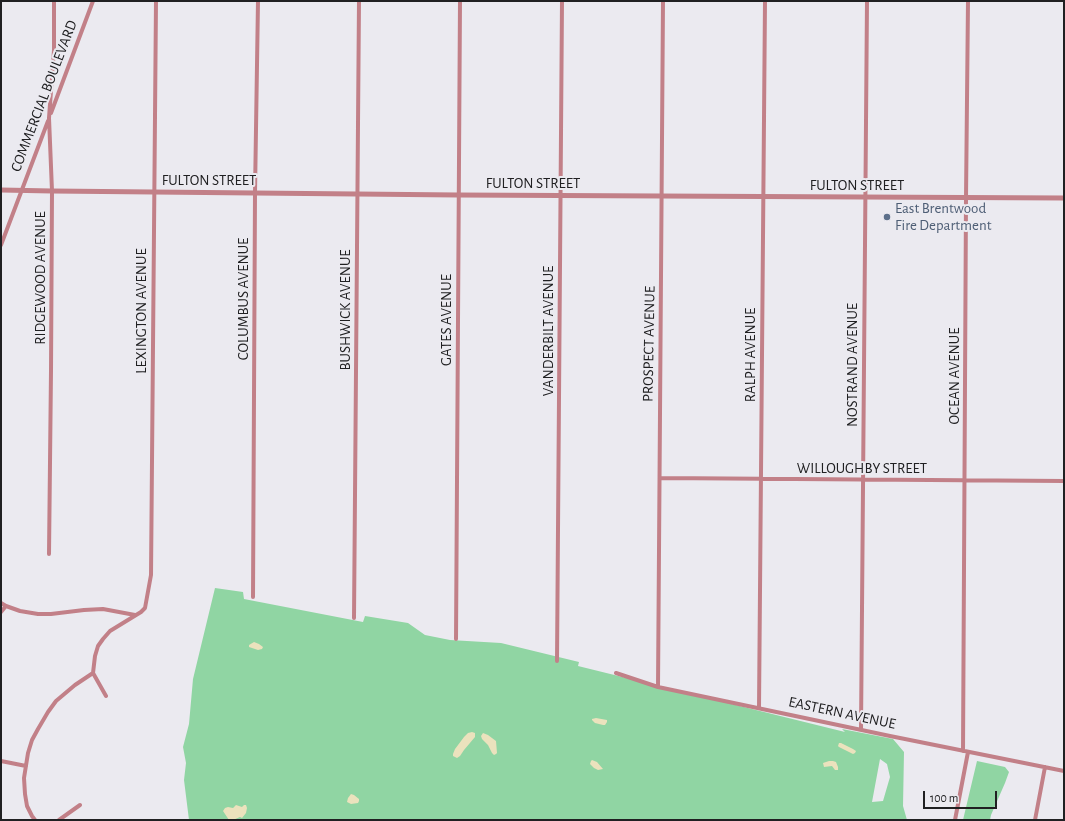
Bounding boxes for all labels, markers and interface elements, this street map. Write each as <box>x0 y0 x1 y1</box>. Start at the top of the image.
street label: COMMERCIAL BOULEVARD <box>7 18 81 174</box>
street label: FULTON STREET <box>162 171 256 189</box>
street label: FULTON STREET <box>486 174 580 192</box>
street label: FULTON STREET <box>810 176 904 194</box>
place label: East Brentwood Fire Department <box>895 199 991 234</box>
street label: RIDGEWOOD AVENUE <box>31 211 49 345</box>
marker: East Brentwood Fire Department <box>882 212 892 222</box>
street label: COLUMBUS AVENUE <box>234 238 252 360</box>
street label: LEXINGTON AVENUE <box>132 248 150 374</box>
street label: BUSHWICK AVENUE <box>336 249 354 371</box>
street label: VANDERBILT AVENUE <box>539 266 557 396</box>
street label: GATES AVENUE <box>437 274 455 366</box>
street label: PROSPECT AVENUE <box>639 286 659 402</box>
street label: NOSTRAND AVENUE <box>843 303 861 427</box>
street label: RALPH AVENUE <box>741 308 759 402</box>
street label: OCEAN AVENUE <box>945 328 963 424</box>
street label: WILLOUGHBY STREET <box>797 459 927 477</box>
street label: EASTERN AVENUE <box>787 693 897 733</box>
scale bar <box>925 783 999 809</box>
text: 100 m <box>930 792 958 804</box>

